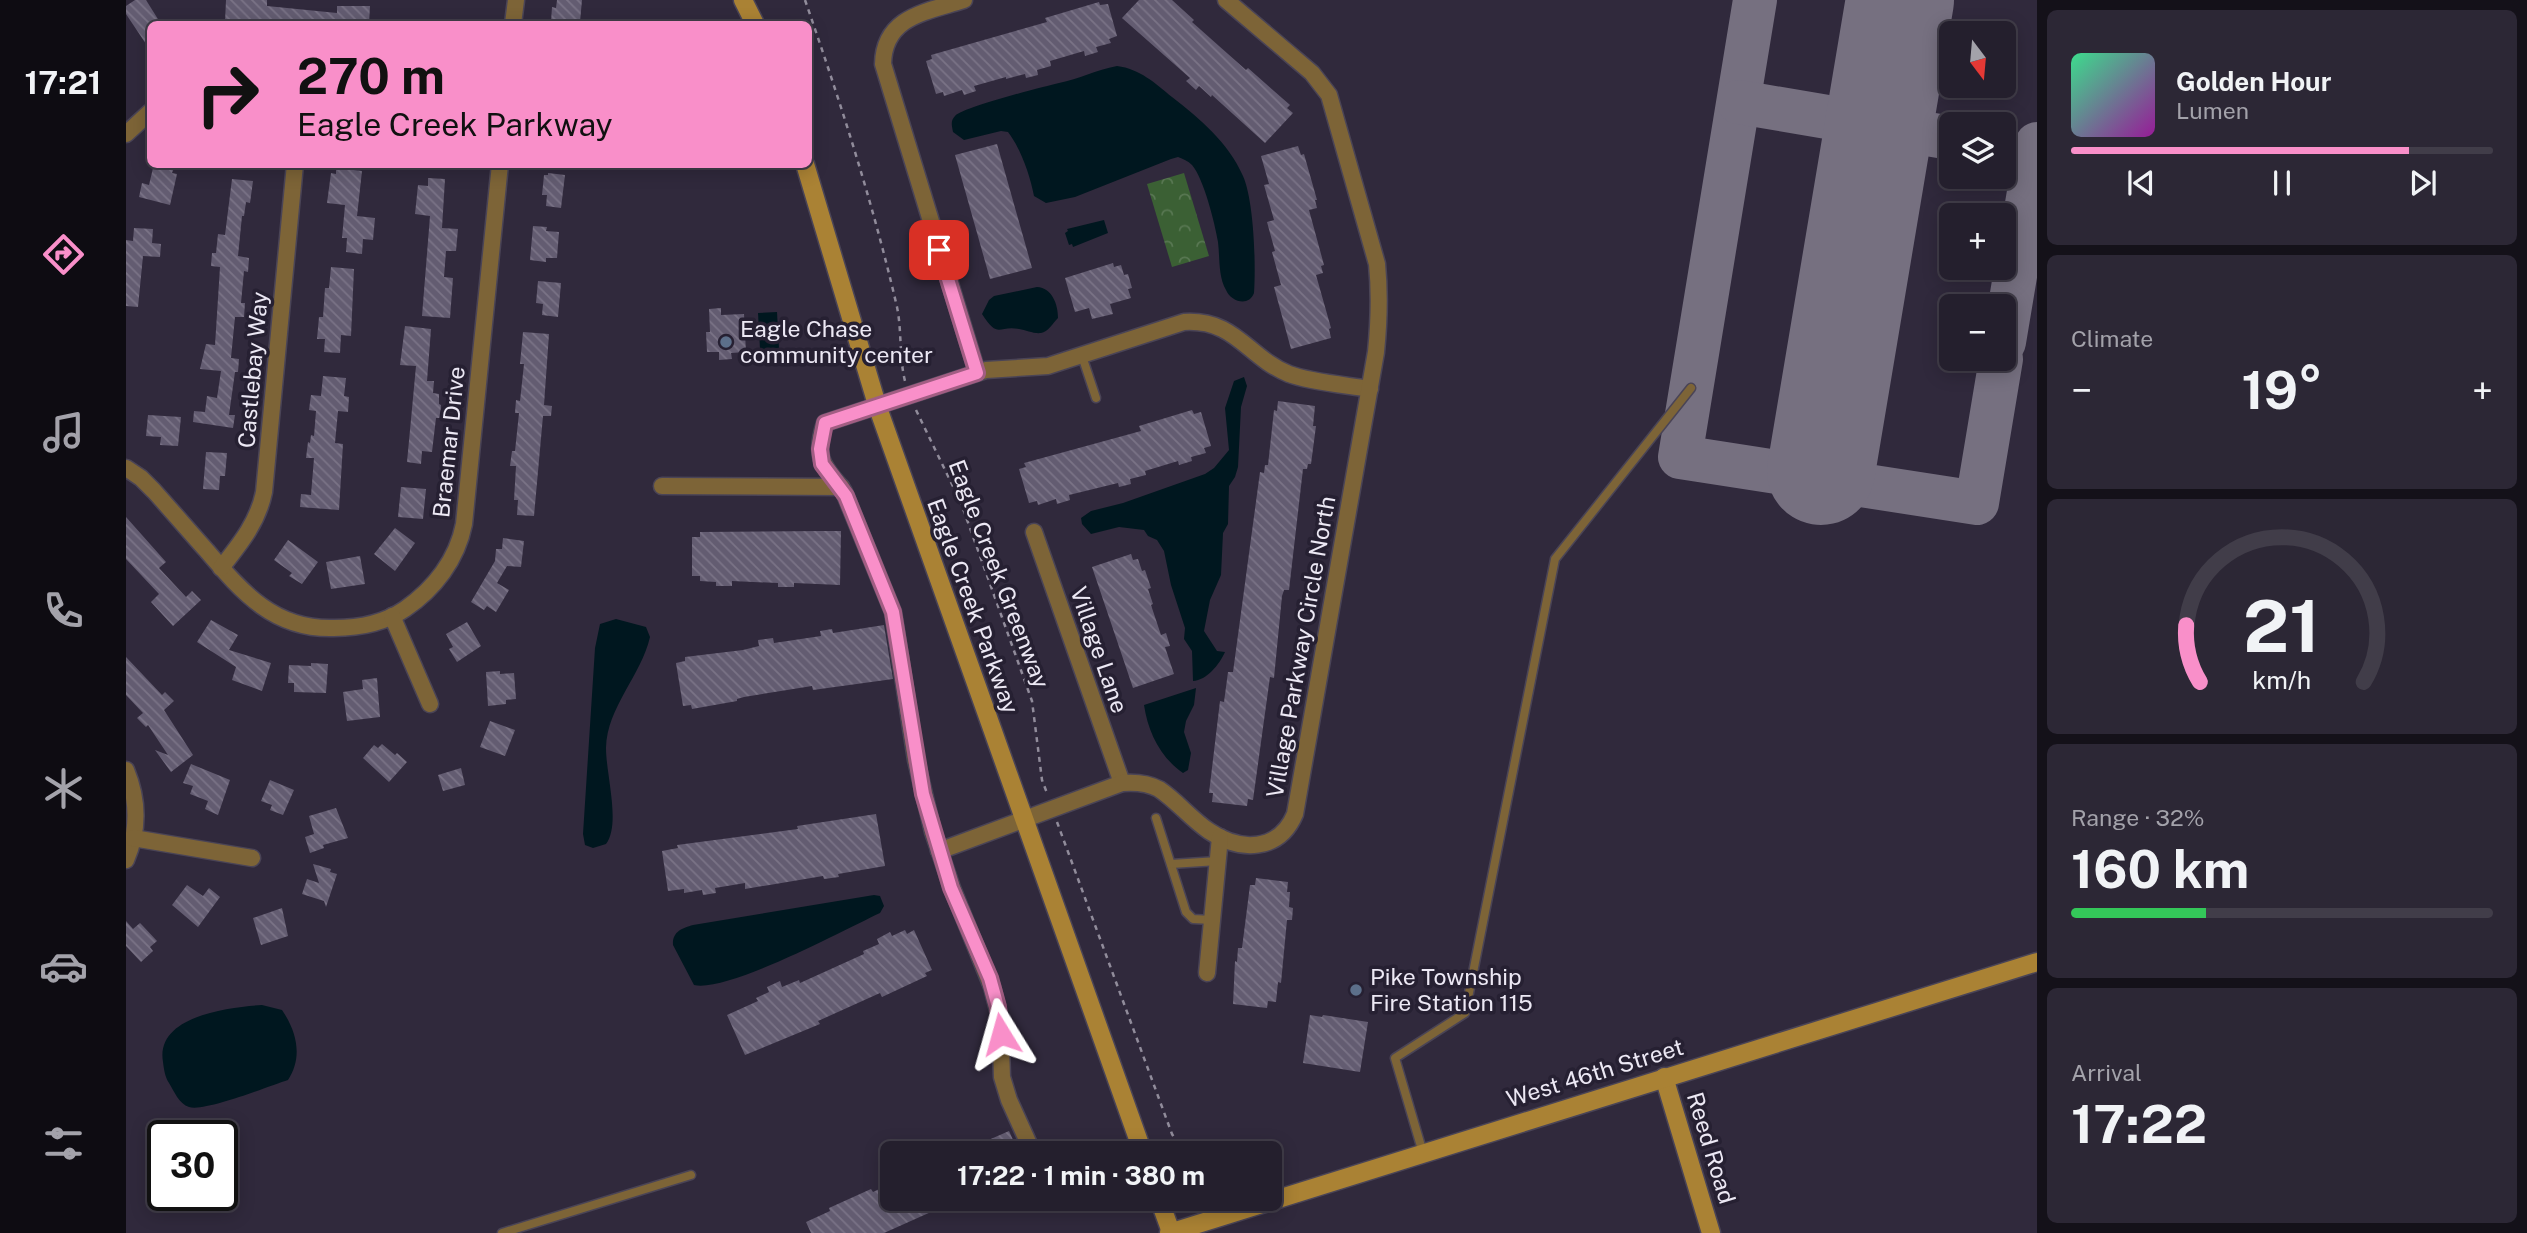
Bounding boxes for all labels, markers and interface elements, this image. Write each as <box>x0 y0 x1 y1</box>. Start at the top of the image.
north arrow <box>1939 21 2016 98</box>
map controls <box>1939 21 2016 371</box>
text: 270 m <box>297 47 445 105</box>
icon: right <box>182 49 273 140</box>
text: 17:21 <box>24 64 102 101</box>
text: Golden Hour <box>2176 66 2331 97</box>
text: Lumen <box>2176 97 2249 124</box>
text: Eagle Creek Parkway <box>297 106 613 143</box>
button: layers <box>1939 112 2016 189</box>
icon: previous <box>2122 164 2160 202</box>
icon: pause <box>2263 164 2301 202</box>
icon: next <box>2404 164 2442 202</box>
button: + <box>1939 203 2016 280</box>
pin <box>909 220 969 280</box>
icon: directions <box>39 230 88 279</box>
icon: arrive <box>920 231 958 269</box>
street label: Castlebay Way <box>232 291 273 449</box>
button: − <box>1939 294 2016 371</box>
place label: Eagle Chase community center <box>740 315 933 368</box>
text: Climate <box>2071 325 2153 352</box>
marker: Eagle Chase community center <box>718 334 734 350</box>
text: 19° <box>2241 360 2323 421</box>
street label: Braemar Drive <box>427 365 470 519</box>
text: − <box>2071 368 2092 413</box>
text: + <box>2472 368 2493 413</box>
icon: music <box>39 408 88 457</box>
street label: Eagle Creek Greenway <box>943 456 1055 692</box>
street label: Village Parkway Circle North <box>1261 494 1340 800</box>
street label: Eagle Creek Parkway <box>922 495 1025 717</box>
street label: Village Lane <box>1065 583 1134 717</box>
text: 21 <box>2243 584 2321 669</box>
icon: phone <box>39 586 88 635</box>
text: km/h <box>2253 665 2311 695</box>
icon: climate <box>39 764 88 813</box>
text: Range · 32% <box>2071 804 2204 831</box>
text: 160 km <box>2071 839 2249 900</box>
icon: car <box>39 942 88 991</box>
place label: Pike Township Fire Station 115 <box>1370 963 1533 1016</box>
marker: Pike Township Fire Station 115 <box>1348 982 1364 998</box>
position arrow <box>964 997 1038 1071</box>
street label: West 46th Street <box>1503 1033 1687 1112</box>
text: Arrival <box>2071 1059 2142 1086</box>
street label: Reed Road <box>1682 1089 1741 1207</box>
text: 17:22 <box>2071 1094 2207 1155</box>
icon: filters <box>39 1119 88 1168</box>
speed limit sign: 30 <box>147 1120 238 1211</box>
text: 17:22 · 1 min · 380 m <box>957 1160 1205 1191</box>

